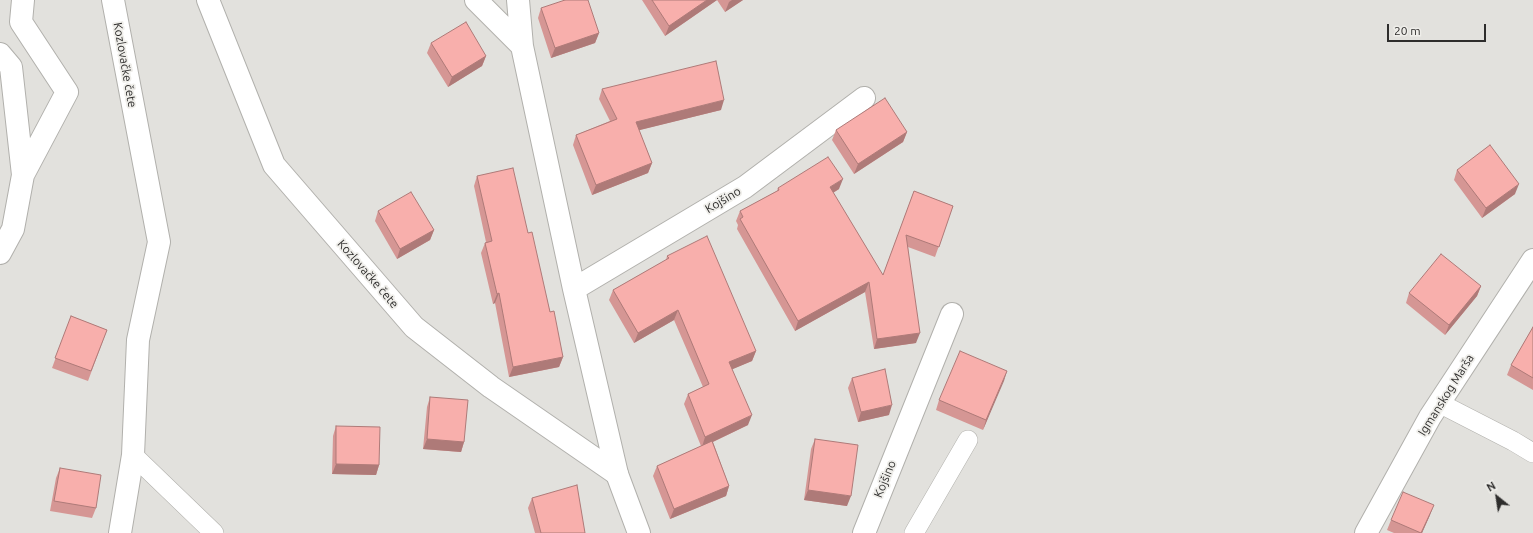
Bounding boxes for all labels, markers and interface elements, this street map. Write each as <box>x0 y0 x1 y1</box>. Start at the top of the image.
scale bar <box>1389 16 1488 42</box>
street label: Kozlovačke čete <box>110 21 140 109</box>
text: 20 m <box>1394 24 1421 37</box>
street label: Kojšino <box>703 184 743 216</box>
street label: Kozlovačke čete <box>334 237 402 311</box>
street label: Igmanskog Marša <box>1415 352 1477 438</box>
street label: Kojšino <box>871 458 899 500</box>
north arrow <box>1477 477 1517 517</box>
text: N <box>1484 479 1498 494</box>

